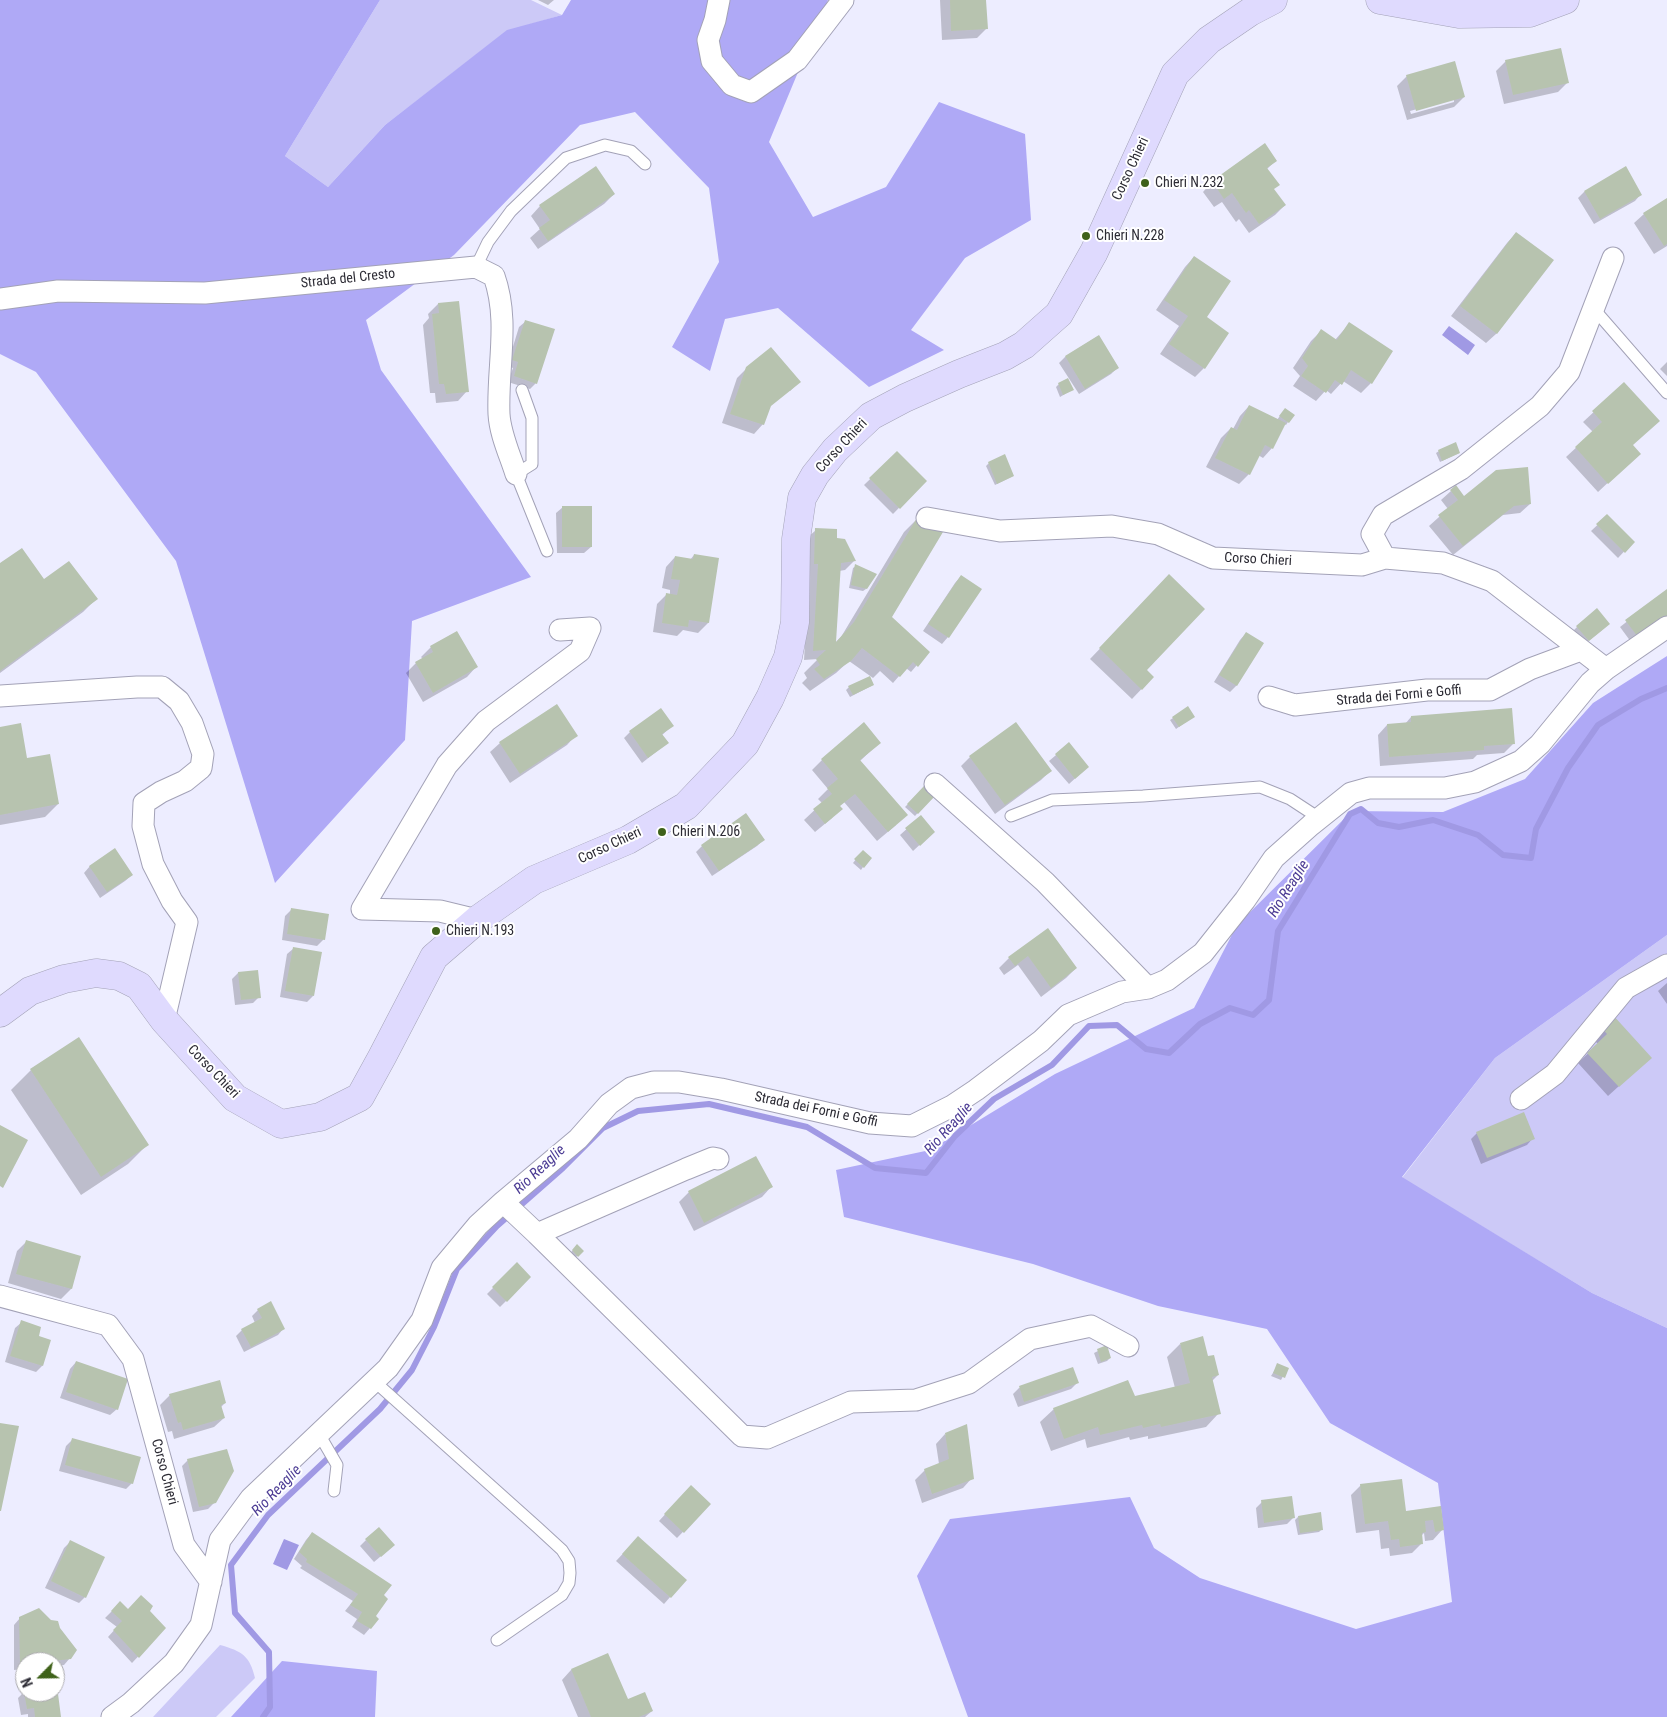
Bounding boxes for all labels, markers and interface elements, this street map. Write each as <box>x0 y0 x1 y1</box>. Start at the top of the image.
street label: Corso Chieri <box>1109 135 1153 203</box>
place label: Chieri N.232 <box>1155 175 1223 191</box>
marker: Chieri N.232 <box>1139 177 1151 189</box>
place label: Chieri N.228 <box>1096 228 1164 244</box>
marker: Chieri N.228 <box>1080 230 1092 242</box>
street label: Strada del Cresto <box>300 266 396 292</box>
street label: Corso Chieri <box>813 415 871 477</box>
street label: Corso Chieri <box>1224 550 1292 570</box>
street label: Strada dei Forni e Goffi <box>1336 682 1462 710</box>
street label: Corso Chieri <box>576 824 644 868</box>
place label: Chieri N.206 <box>672 824 740 840</box>
marker: Chieri N.206 <box>656 826 668 838</box>
water label: Rio Reaglie <box>1264 857 1314 921</box>
place label: Chieri N.193 <box>446 923 514 939</box>
marker: Chieri N.193 <box>430 925 442 937</box>
street label: Corso Chieri <box>183 1042 243 1102</box>
street label: Strada dei Forni e Goffi <box>753 1089 879 1131</box>
water label: Rio Reaglie <box>921 1099 977 1159</box>
water label: Rio Reaglie <box>510 1142 570 1198</box>
street label: Corso Chieri <box>147 1437 181 1507</box>
water label: Rio Reaglie <box>248 1462 306 1520</box>
north arrow <box>15 1652 65 1702</box>
text: N <box>18 1675 36 1690</box>

